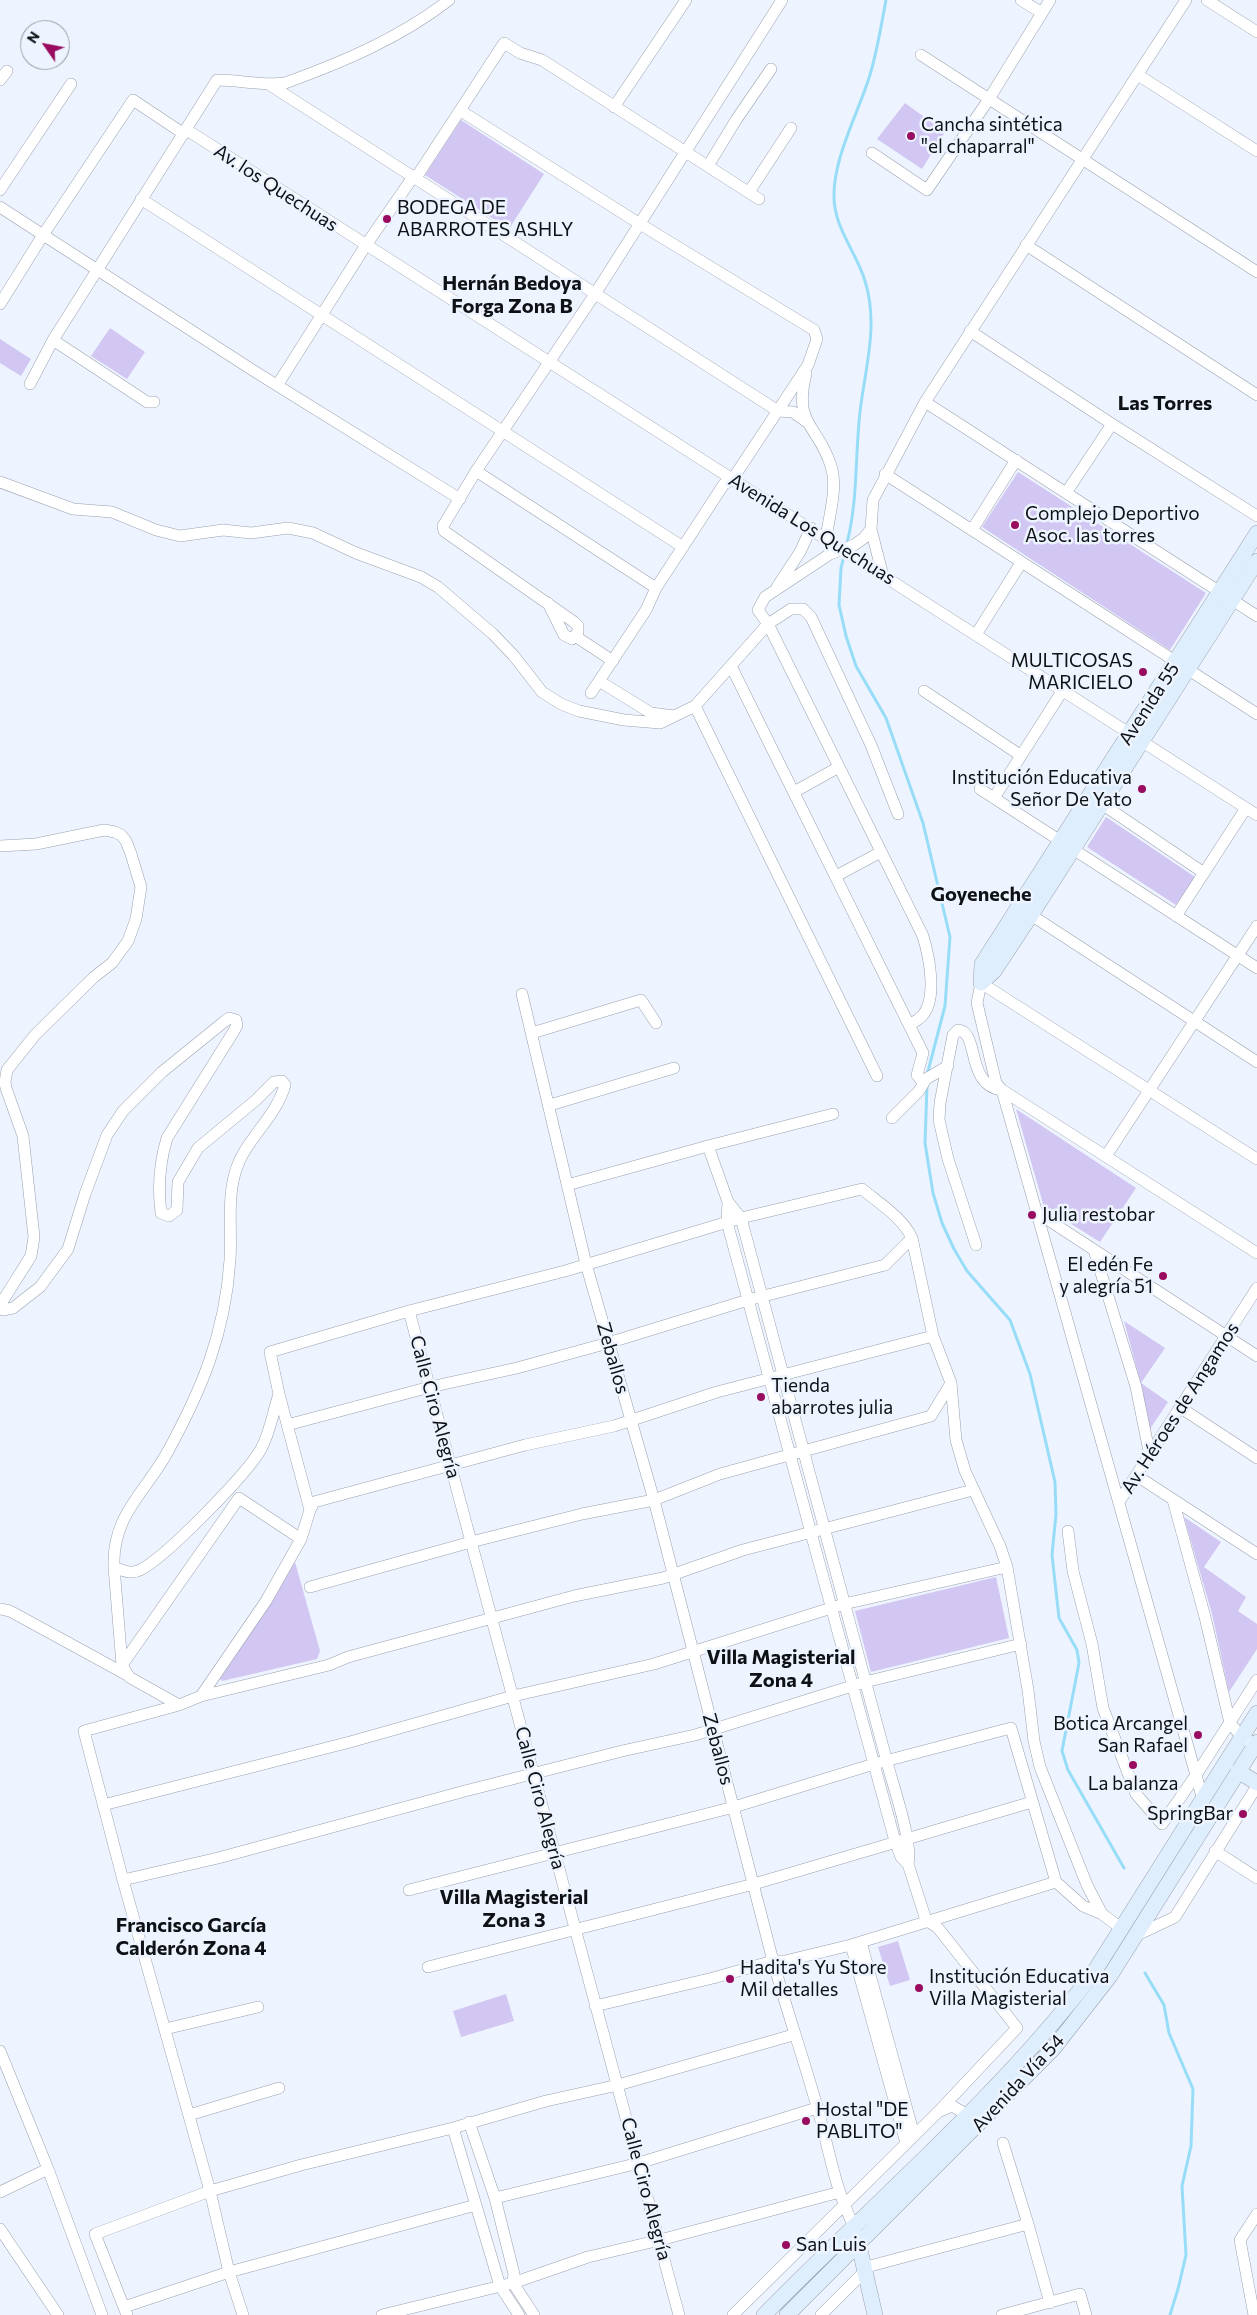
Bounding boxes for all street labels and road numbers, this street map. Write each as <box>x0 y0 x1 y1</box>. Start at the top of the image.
street label: Av. los Quechuas <box>210 139 342 237</box>
street label: Avenida Los Quechuas <box>725 468 899 590</box>
street label: Avenida 55 <box>1114 658 1184 750</box>
street label: Av. Héroes de Angamos <box>1116 1318 1244 1498</box>
street label: Zeballos <box>592 1320 634 1396</box>
street label: Calle Ciro Alegría <box>405 1333 465 1481</box>
street label: Zeballos <box>697 1711 739 1787</box>
street label: Calle Ciro Alegría <box>510 1724 570 1872</box>
street label: Avenida Vía 54 <box>967 2029 1069 2137</box>
street label: Calle Ciro Alegría <box>616 2115 676 2263</box>

